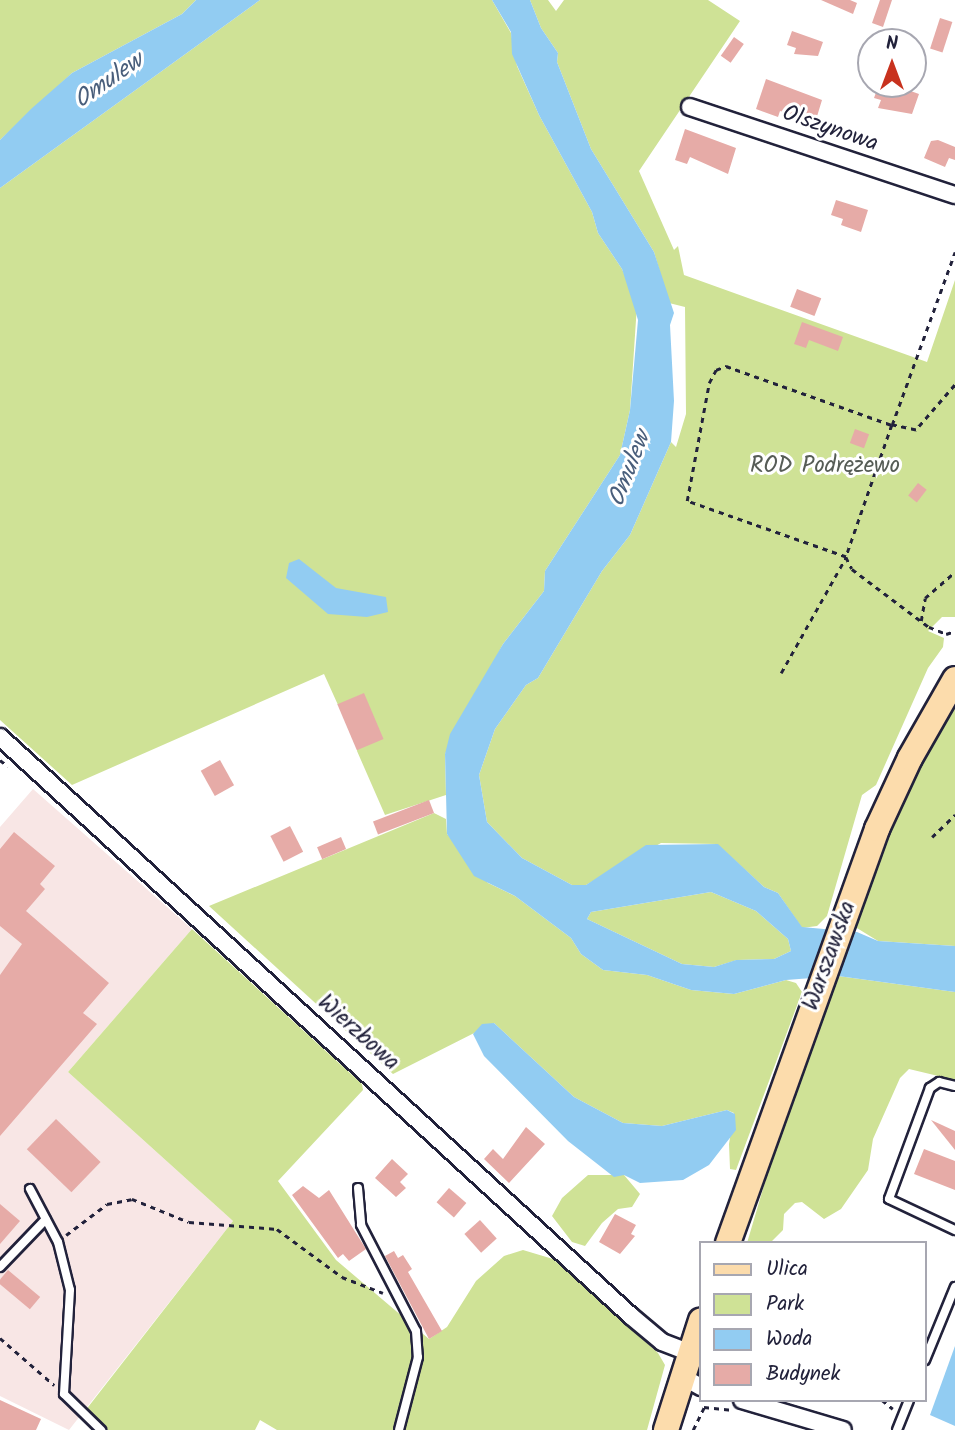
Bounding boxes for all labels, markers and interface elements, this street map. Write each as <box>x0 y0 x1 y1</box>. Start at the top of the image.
north arrow <box>857 28 927 98</box>
text: N <box>886 29 898 59</box>
water label: Omulew <box>69 47 149 115</box>
street label: Olszynowa <box>779 100 881 158</box>
water label: Omulew <box>603 427 657 511</box>
park label: ROD Podrężewo <box>750 452 900 480</box>
street label: Warszawska <box>798 898 862 1014</box>
street label: Wierzbowa <box>311 989 405 1077</box>
legend <box>699 1241 927 1402</box>
text: Ulica <box>766 1253 808 1286</box>
text: Park <box>766 1288 804 1321</box>
text: Woda <box>766 1323 812 1356</box>
text: Budynek <box>766 1358 840 1391</box>

